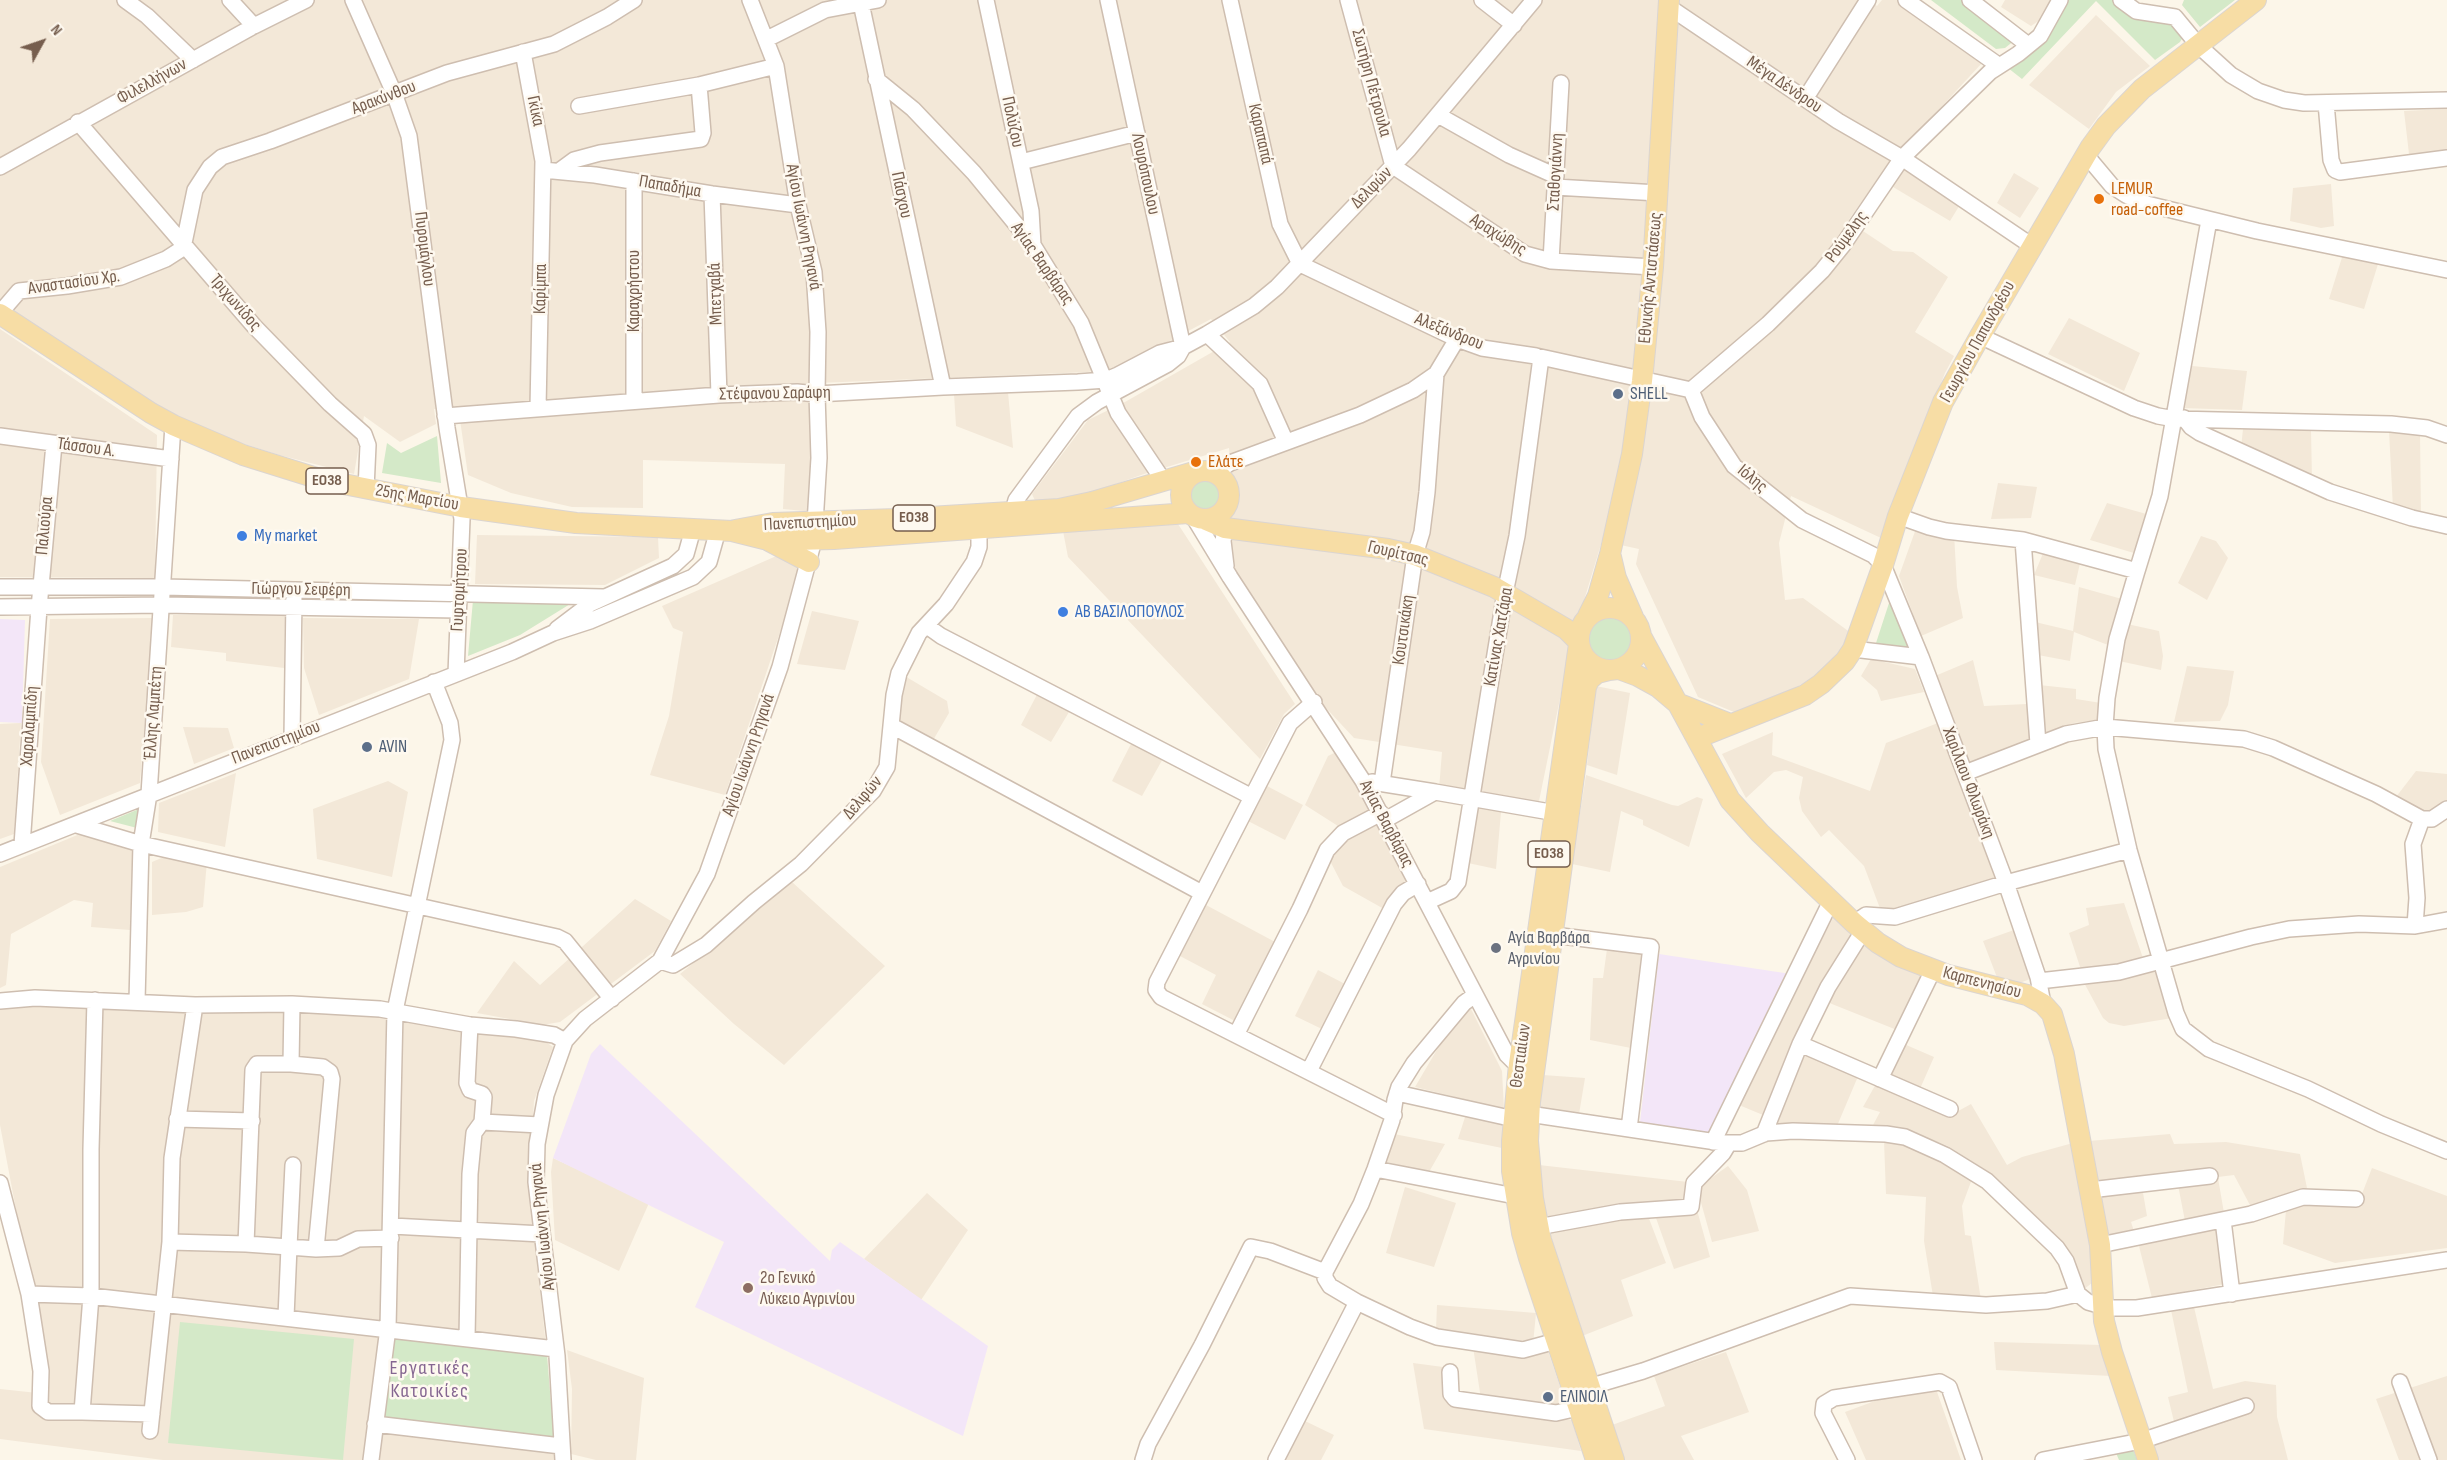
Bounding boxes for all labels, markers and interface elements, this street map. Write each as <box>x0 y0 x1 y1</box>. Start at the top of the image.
north arrow <box>12 12 72 72</box>
text: N <box>46 21 66 39</box>
street label: Σωτήρη Πέτρουλα <box>1346 27 1396 139</box>
street label: Μέγα Δένδρου <box>1742 52 1826 118</box>
street label: Φιλελλήνων <box>113 54 191 110</box>
street label: Αρακύνθου <box>349 76 419 120</box>
street label: Γκίκα <box>521 94 549 128</box>
street label: Πολύζου <box>996 94 1028 150</box>
street label: Καραπαπά <box>1243 102 1277 166</box>
street label: Λουρόπουλου <box>1126 131 1164 217</box>
street label: Σταθογιάννη <box>1543 133 1569 211</box>
street label: Αγίου Ιωάννη Ρηγανά <box>780 162 826 292</box>
street label: Δελφών <box>1347 163 1397 213</box>
street label: Πάσχου <box>886 170 916 220</box>
street label: Παπαδήμα <box>637 171 703 203</box>
place label: LEMUR road-coffee <box>2111 178 2183 220</box>
marker: LEMUR road-coffee <box>2092 192 2106 206</box>
street label: Ρούμελης <box>1821 207 1873 267</box>
street label: Αραχώβης <box>1466 209 1530 261</box>
street label: Πυρομάγλου <box>409 210 439 288</box>
street label: Εθνικής Αντιστάσεως <box>1635 211 1667 345</box>
street label: Αγίας Βαρβάρας <box>1006 218 1078 310</box>
street label: Καραχρήστου <box>623 250 645 332</box>
street label: Μπετχαβά <box>704 262 728 326</box>
street label: Καρίμπα <box>530 264 552 314</box>
street label: Αναστασίου Χρ. <box>27 266 121 300</box>
street label: Τριχωνίδος <box>204 270 266 336</box>
street label: Γεωργίου Παπανδρέου <box>1936 277 2020 407</box>
street label: Αλεξάνδρου <box>1411 308 1487 356</box>
street label: Στέφανου Σαράφη <box>719 382 831 406</box>
place label: SHELL <box>1630 383 1668 405</box>
marker: SHELL <box>1611 387 1625 401</box>
street label: Τάσσου Α. <box>56 433 116 463</box>
place label: Ελάτε <box>1208 451 1244 473</box>
marker: Ελάτε <box>1189 455 1203 469</box>
street label: Ιόλης <box>1733 460 1771 498</box>
road number: ΕΟ38 <box>306 468 348 494</box>
street label: 25ης Μαρτίου <box>374 480 460 516</box>
street label: Παλιούρα <box>32 496 58 556</box>
road number: ΕΟ38 <box>893 505 935 531</box>
street label: Πανεπιστημίου <box>763 510 857 536</box>
place label: My market <box>254 525 317 547</box>
marker: My market <box>235 529 249 543</box>
street label: Γουρίτσας <box>1366 537 1430 571</box>
street label: Γυφτομήτρου <box>447 548 473 632</box>
street label: Γιώργου Σεφέρη <box>251 578 351 602</box>
street label: Κατίνας Χατζάρα <box>1480 586 1518 688</box>
street label: Κουτσικάκη <box>1388 594 1420 666</box>
place label: ΑΒ ΒΑΣΙΛΟΠΟΥΛΟΣ <box>1075 601 1184 623</box>
marker: ΑΒ ΒΑΣΙΛΟΠΟΥΛΟΣ <box>1056 605 1070 619</box>
street label: Έλλης Λαμπέτη <box>140 665 168 761</box>
street label: Χαραλαμπίδη <box>16 685 44 767</box>
street label: Αγίου Ιωάννη Ρηγανά <box>718 691 780 819</box>
street label: Πανεπιστημίου <box>229 716 323 770</box>
street label: Χαρίλαου Φλωράκη <box>1937 724 1999 842</box>
place label: AVIN <box>379 736 407 758</box>
marker: AVIN <box>360 740 374 754</box>
street label: Δελφών <box>839 772 887 824</box>
street label: Αγίας Βαρβάρας <box>1354 777 1418 871</box>
road number: ΕΟ38 <box>1528 841 1570 867</box>
place label: Αγία Βαρβάρα Αγρινίου <box>1508 927 1590 970</box>
marker: Αγία Βαρβάρα Αγρινίου <box>1489 941 1503 955</box>
street label: Καρπενησίου <box>1940 962 2024 1004</box>
street label: Θεστιαίων <box>1506 1023 1536 1089</box>
street label: Αγίου Ιωάννη Ρηγανά <box>526 1162 560 1292</box>
place label: 2ο Γενικό Λύκειο Αγρινίου <box>760 1267 855 1310</box>
marker: 2ο Γενικό Λύκειο Αγρινίου <box>741 1281 755 1295</box>
district label: Εργατικές Κατοικίες <box>390 1357 470 1404</box>
place label: ΕΛΙΝΟΙΛ <box>1560 1386 1608 1408</box>
marker: ΕΛΙΝΟΙΛ <box>1541 1390 1555 1404</box>

